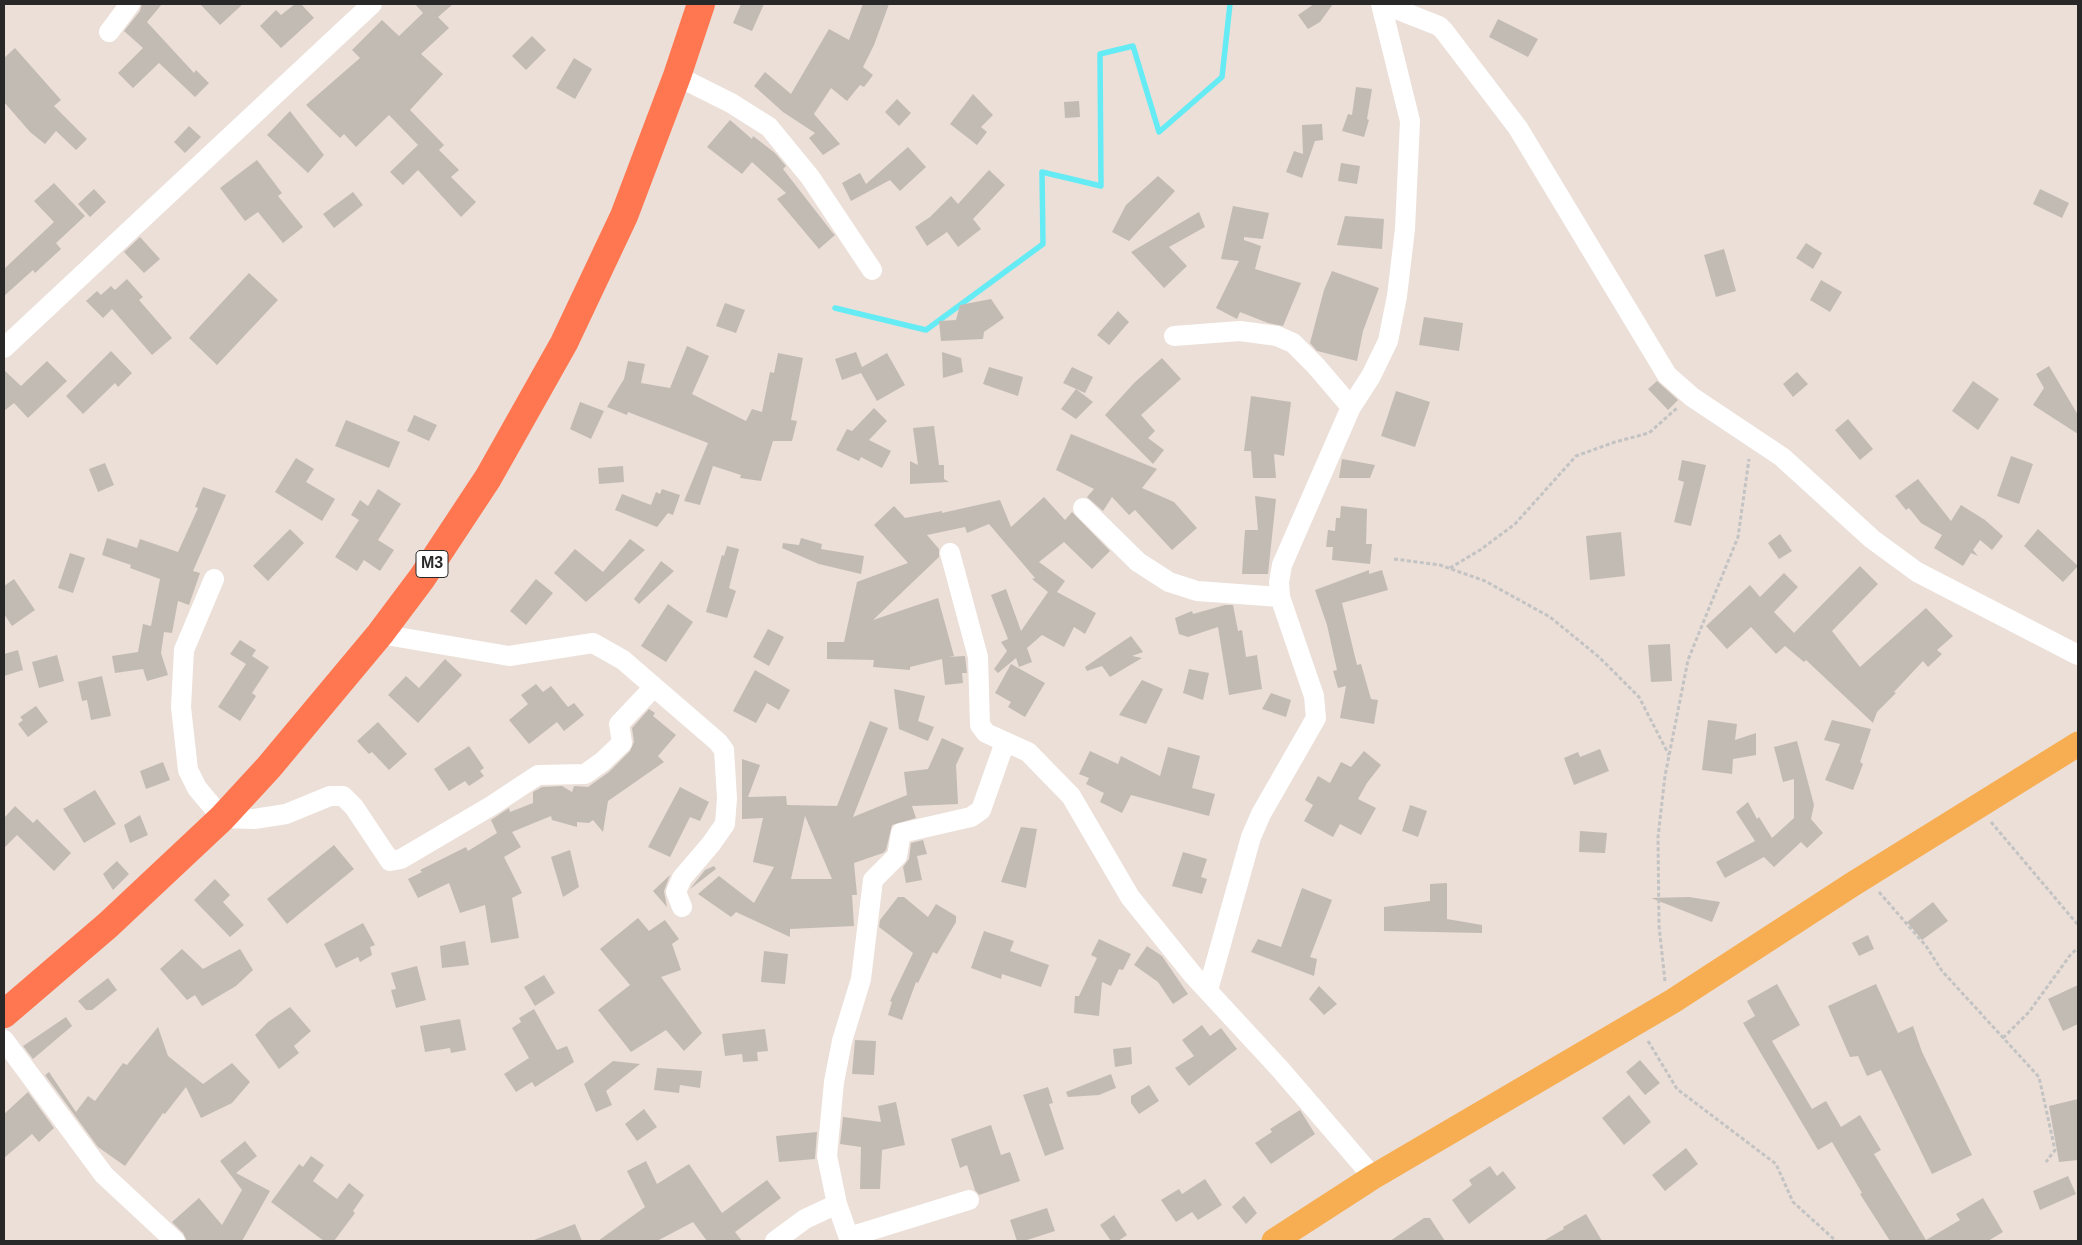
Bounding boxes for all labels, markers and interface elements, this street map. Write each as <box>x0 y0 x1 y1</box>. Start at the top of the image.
road number: M3 <box>416 550 448 578</box>

